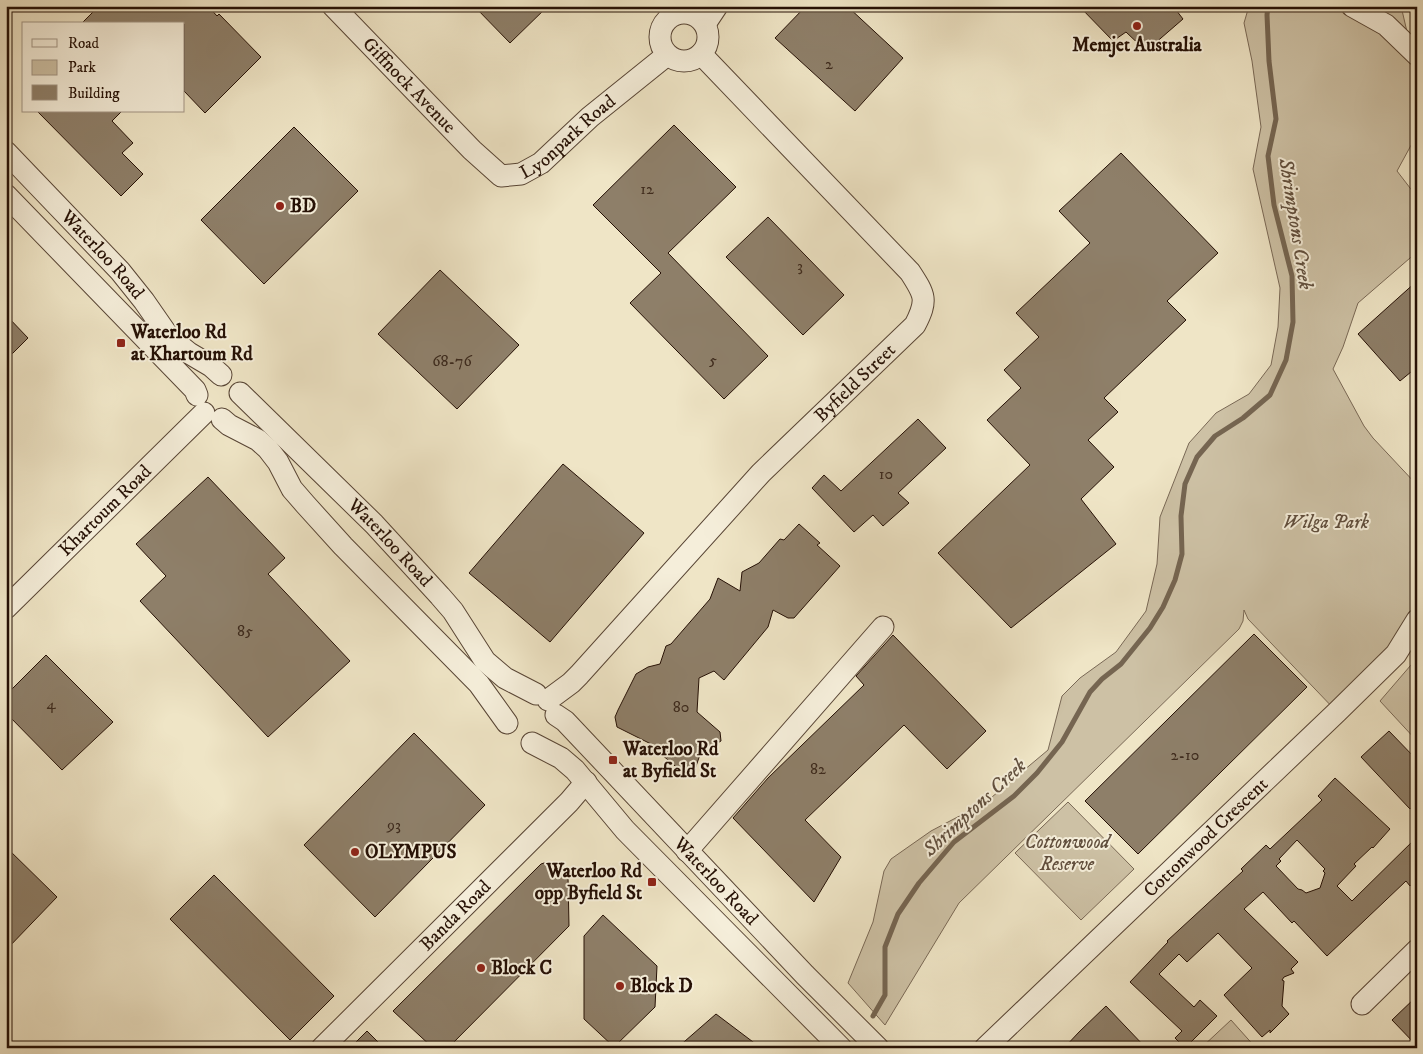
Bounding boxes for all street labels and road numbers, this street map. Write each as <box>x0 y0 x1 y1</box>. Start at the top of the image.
street label: Giffnock Avenue <box>358 32 461 138</box>
street label: Lyonpark Road <box>516 89 620 184</box>
street label: Waterloo Road <box>55 204 150 304</box>
street label: Byfield Street <box>809 338 900 427</box>
street label: Khartoum Road <box>54 460 156 561</box>
street label: Waterloo Road <box>342 493 438 592</box>
street label: Cottonwood Crescent <box>1139 773 1273 902</box>
street label: Waterloo Road <box>668 831 764 930</box>
street label: Banda Road <box>415 875 496 956</box>

